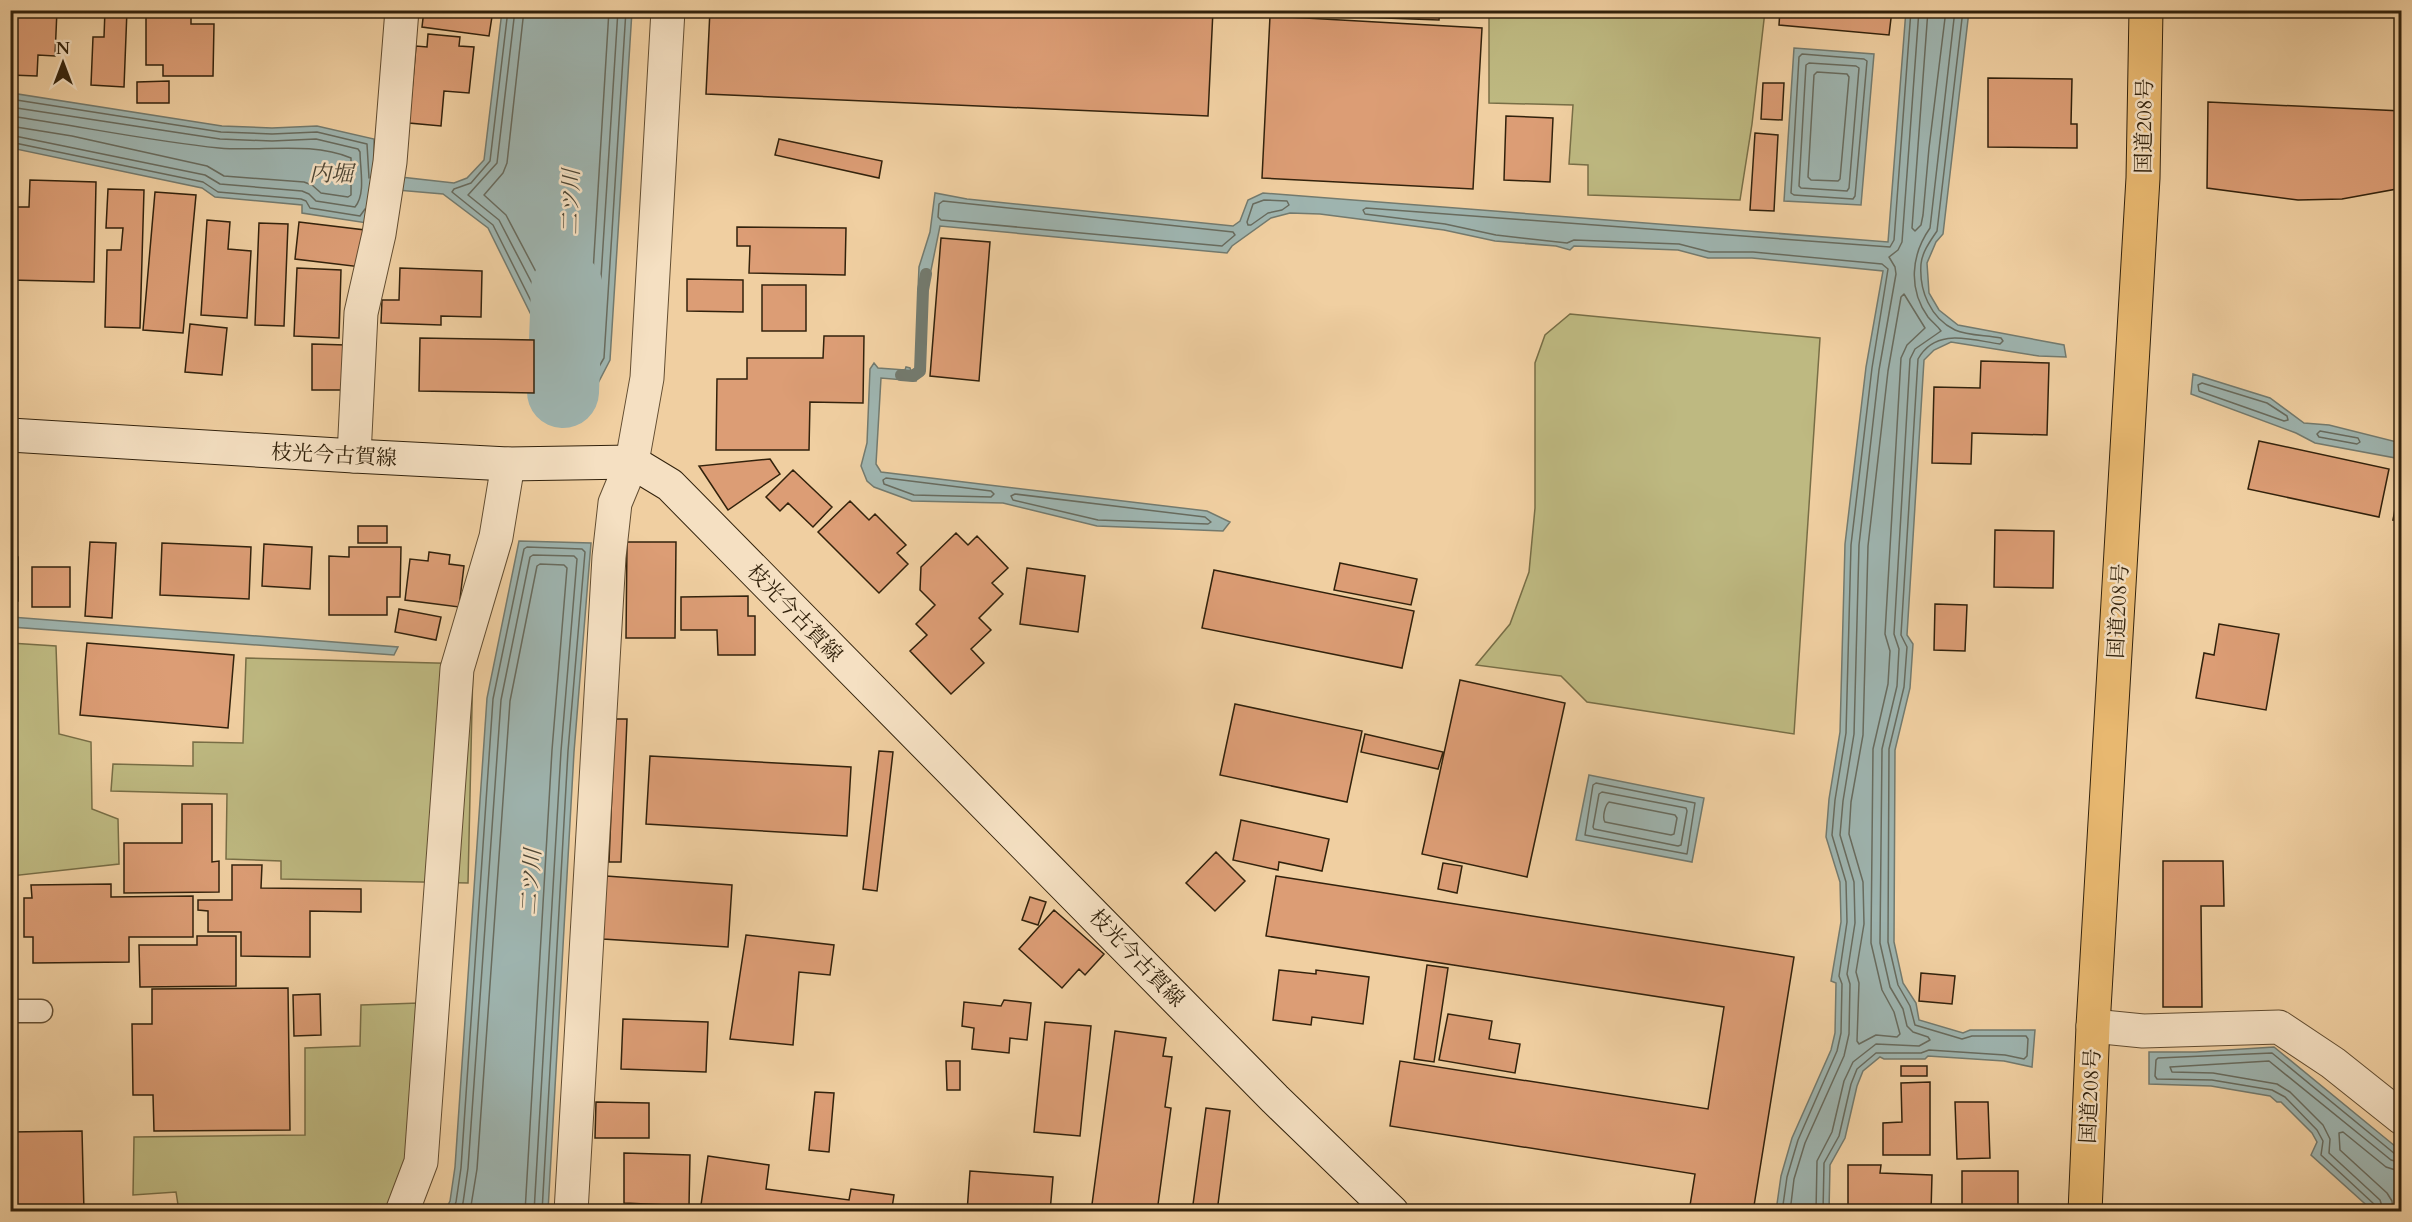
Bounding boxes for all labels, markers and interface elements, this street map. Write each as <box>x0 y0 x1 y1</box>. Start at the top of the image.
north arrow <box>33 33 93 93</box>
text: N <box>56 38 70 60</box>
street label: 国道208号 <box>2129 78 2160 174</box>
water label: 内堀 <box>309 159 357 189</box>
water label: 二ツ川 <box>555 167 587 235</box>
street label: 枝光今古賀線 <box>270 438 398 473</box>
street label: 枝光今古賀線 <box>740 558 849 669</box>
street label: 国道208号 <box>2102 563 2135 659</box>
water label: 二ツ川 <box>514 846 548 916</box>
street label: 枝光今古賀線 <box>1082 903 1191 1014</box>
street label: 国道208号 <box>2074 1048 2107 1144</box>

